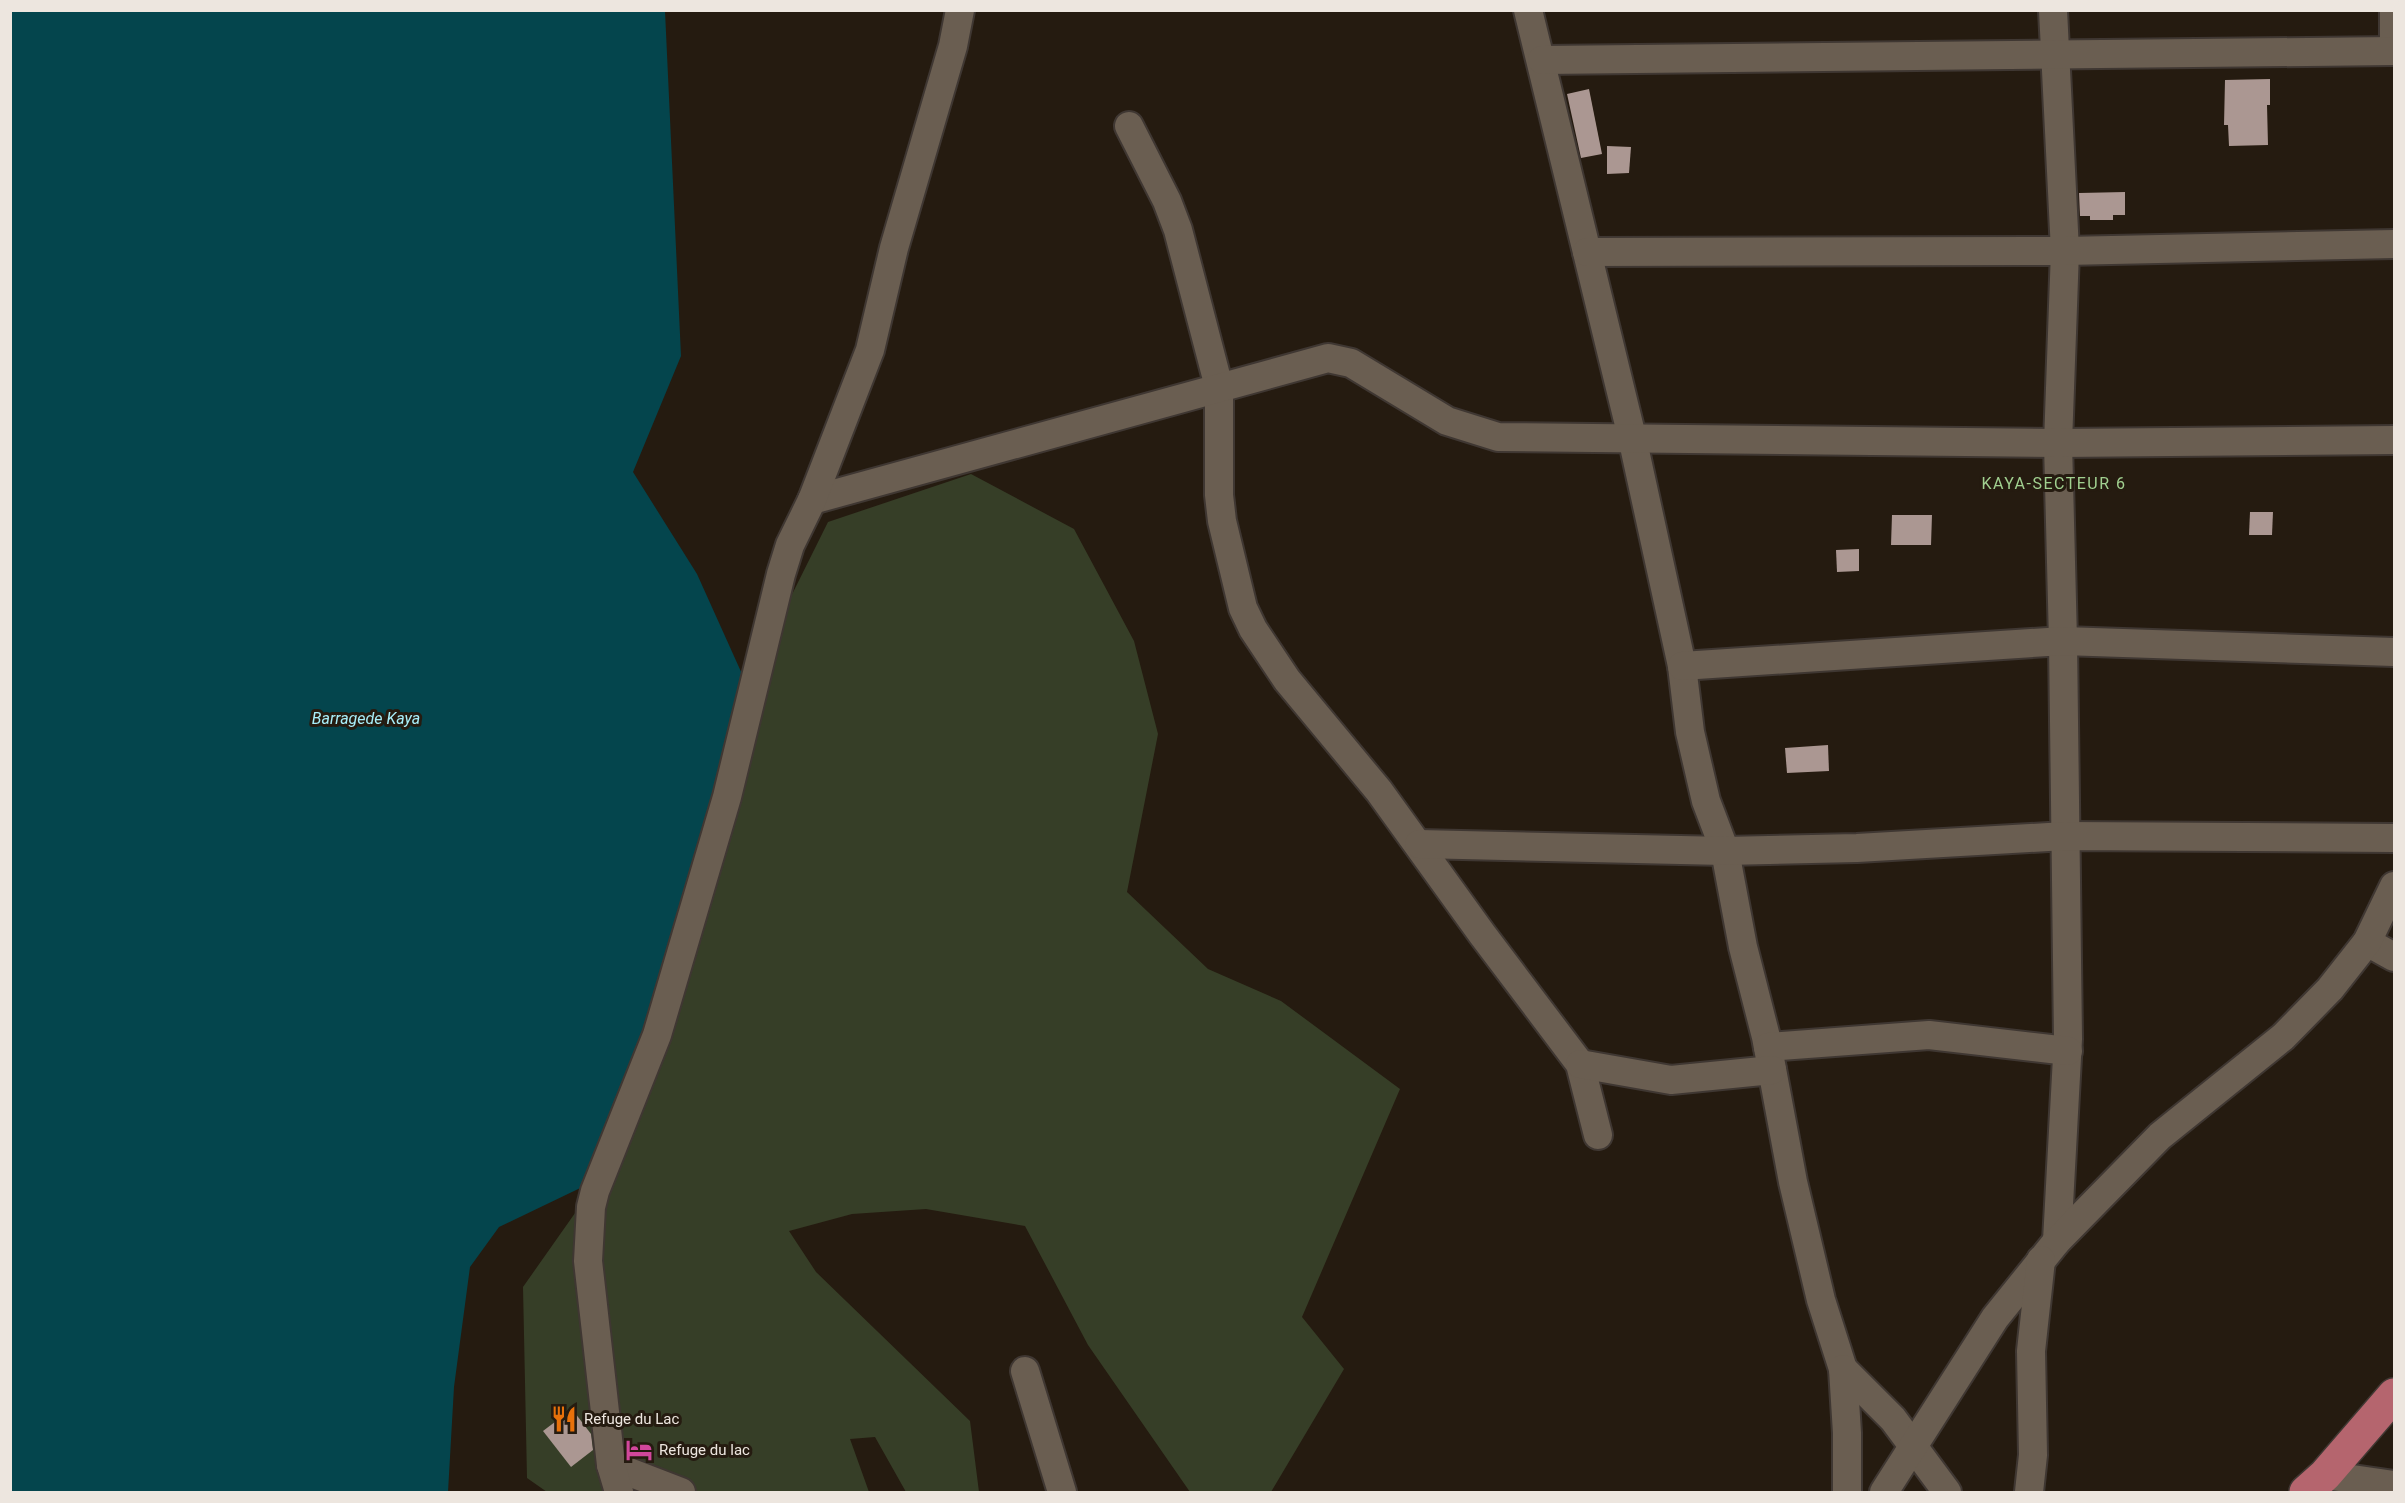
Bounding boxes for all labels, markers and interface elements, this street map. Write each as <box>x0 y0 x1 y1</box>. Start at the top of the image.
district label: KAYA-SECTEUR 6 <box>1981 474 2127 493</box>
water label: Barragede Kaya <box>312 709 420 728</box>
restaurant icon: Refuge du Lac <box>549 1404 579 1434</box>
place label: Refuge du Lac <box>584 1410 679 1428</box>
hotel icon: Refuge du lac <box>624 1435 654 1465</box>
place label: Refuge du lac <box>659 1441 750 1459</box>

